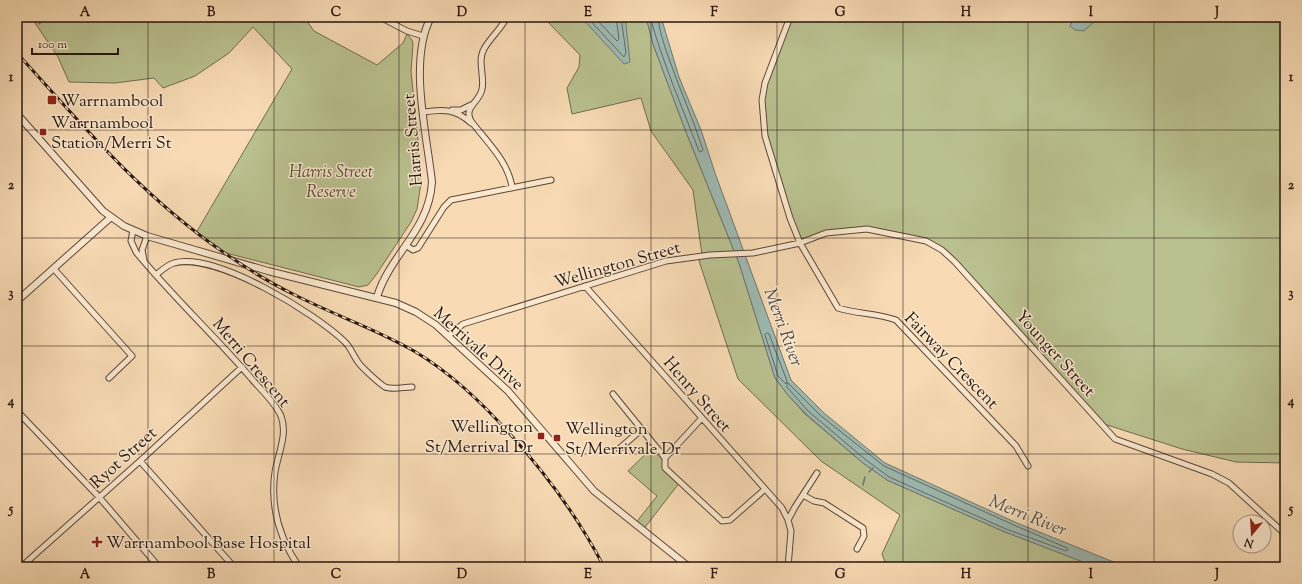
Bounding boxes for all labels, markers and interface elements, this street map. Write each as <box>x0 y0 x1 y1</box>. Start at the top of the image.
text: A <box>80 4 91 22</box>
text: B <box>207 4 216 22</box>
text: C <box>331 4 341 22</box>
text: D <box>457 4 467 22</box>
text: E <box>584 4 592 22</box>
text: F <box>710 4 718 22</box>
text: G <box>835 4 846 22</box>
text: H <box>961 4 972 22</box>
text: I <box>1089 4 1094 22</box>
text: J <box>1214 4 1219 22</box>
scale bar <box>32 30 118 56</box>
text: 100 m <box>38 36 67 54</box>
text: 1 <box>9 69 14 87</box>
text: 1 <box>1289 69 1294 87</box>
place label: Warrnambool <box>61 90 164 114</box>
street label: Harris Street <box>398 92 430 187</box>
marker: Warrnambool <box>46 94 58 106</box>
place label: Warrnambool Station/Merri St <box>51 112 172 156</box>
marker: Warrnambool Station/Merri St <box>38 127 48 137</box>
park label: Harris Street Reserve <box>289 161 373 205</box>
text: 2 <box>8 177 15 195</box>
text: 2 <box>1288 177 1295 195</box>
street label: Wellington Street <box>552 236 684 295</box>
text: 3 <box>8 285 14 303</box>
water label: Merri River <box>756 285 809 371</box>
text: 3 <box>1288 285 1294 303</box>
street label: Merrivale Drive <box>427 302 528 397</box>
street label: Younger Street <box>1009 306 1100 403</box>
street label: Fairway Crescent <box>898 308 1003 415</box>
street label: Merri Crescent <box>206 313 295 413</box>
street label: Henry Street <box>657 352 736 439</box>
text: 4 <box>7 393 15 411</box>
text: 4 <box>1287 393 1295 411</box>
place label: Wellington St/Merrival Dr <box>425 416 534 460</box>
place label: Wellington St/Merrivale Dr <box>565 418 682 462</box>
street label: Ryot Street <box>86 422 163 495</box>
marker: Wellington St/Merrival Dr <box>536 431 546 441</box>
marker: Wellington St/Merrivale Dr <box>552 433 562 443</box>
water label: Merri River <box>984 489 1071 544</box>
text: 5 <box>8 501 14 519</box>
text: 5 <box>1288 501 1294 519</box>
north arrow <box>1232 514 1272 554</box>
place label: Warrnambool Base Hospital <box>106 532 311 556</box>
text: N <box>1242 534 1257 552</box>
marker: Warrnambool Base Hospital <box>91 536 103 548</box>
text: A <box>80 566 91 584</box>
text: B <box>207 566 216 584</box>
text: C <box>331 566 341 584</box>
text: D <box>457 566 467 584</box>
text: E <box>584 566 592 584</box>
text: F <box>710 566 718 584</box>
text: G <box>835 566 846 584</box>
text: H <box>961 566 972 584</box>
text: I <box>1089 566 1094 584</box>
text: J <box>1214 566 1219 584</box>

